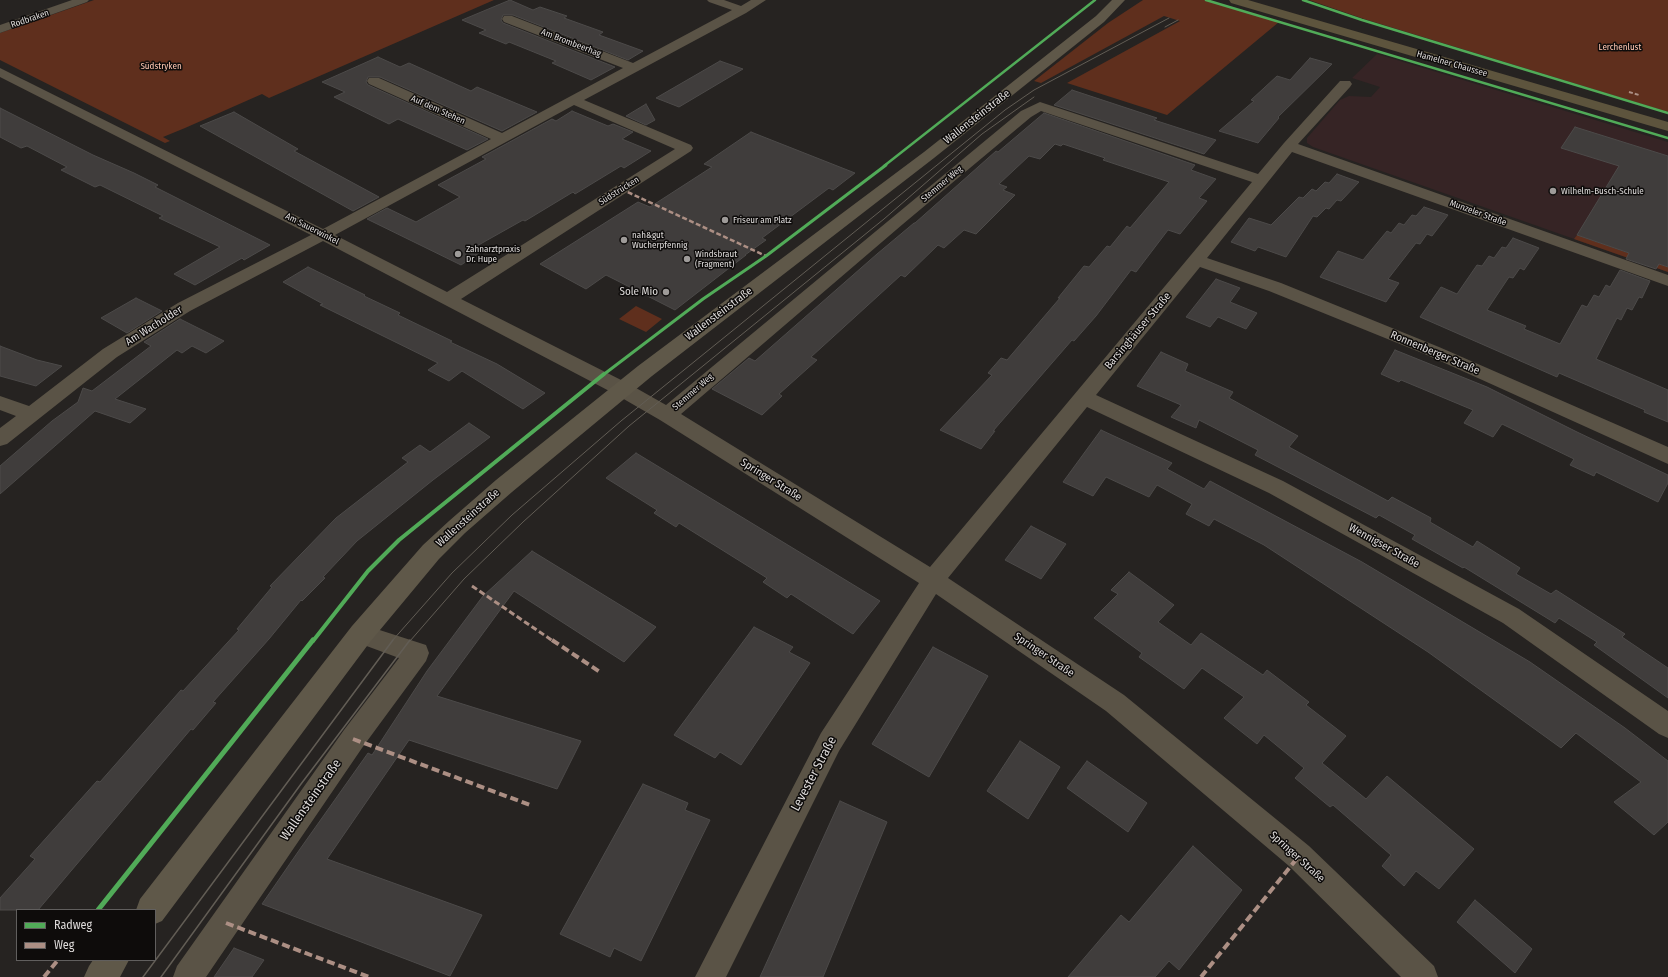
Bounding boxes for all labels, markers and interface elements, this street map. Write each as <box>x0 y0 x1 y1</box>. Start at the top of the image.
street label: Rodbraken <box>9 7 51 31</box>
street label: Am Brombeerhag <box>539 27 603 59</box>
park label: Lerchenlust <box>1599 42 1641 52</box>
street label: Hamelner Chaussee <box>1415 49 1489 79</box>
park label: Südstryken <box>140 61 182 71</box>
street label: Wallensteinstraße <box>941 87 1013 147</box>
street label: Auf dem Stehen <box>409 93 467 127</box>
street label: Stemmer Weg <box>919 164 965 204</box>
street label: Südstrücken <box>597 174 641 208</box>
marker: Wilhelm-Busch-Schule <box>1548 186 1558 196</box>
place label: Wilhelm-Busch-Schule <box>1561 186 1644 196</box>
street label: Munzeler Straße <box>1448 198 1508 228</box>
street label: Am Sauerwinkel <box>283 211 341 247</box>
marker: Friseur am Platz <box>720 215 730 225</box>
place label: Friseur am Platz <box>733 215 792 225</box>
place label: nah&gut Wucherpfennig <box>632 230 687 251</box>
marker: nah&gut Wucherpfennig <box>619 235 629 245</box>
place label: Zahnarztpraxis Dr. Hupe <box>466 244 520 265</box>
marker: Zahnarztpraxis Dr. Hupe <box>453 249 463 259</box>
place label: Windsbraut (Fragment) <box>695 249 737 270</box>
marker: Windsbraut (Fragment) <box>682 254 692 264</box>
street label: Wallensteinstraße <box>683 284 755 344</box>
place label: Sole Mio <box>620 285 658 299</box>
marker: Sole Mio <box>661 287 671 297</box>
street label: Barsinghäuser Straße <box>1102 290 1174 372</box>
street label: Am Wacholder <box>123 303 185 349</box>
street label: Ronnenberger Straße <box>1388 328 1482 378</box>
street label: Stemmer Weg <box>670 371 716 413</box>
street label: Springer Straße <box>738 456 804 504</box>
street label: Wallensteinstraße <box>434 486 502 550</box>
street label: Wennigser Straße <box>1346 521 1422 571</box>
street label: Springer Straße <box>1011 630 1077 680</box>
street label: Levester Straße <box>788 734 840 814</box>
street label: Wallensteinstraße <box>277 756 345 844</box>
street label: Springer Straße <box>1267 829 1327 885</box>
legend <box>16 909 156 961</box>
text: Radweg <box>54 918 92 932</box>
text: Weg <box>54 938 74 952</box>

